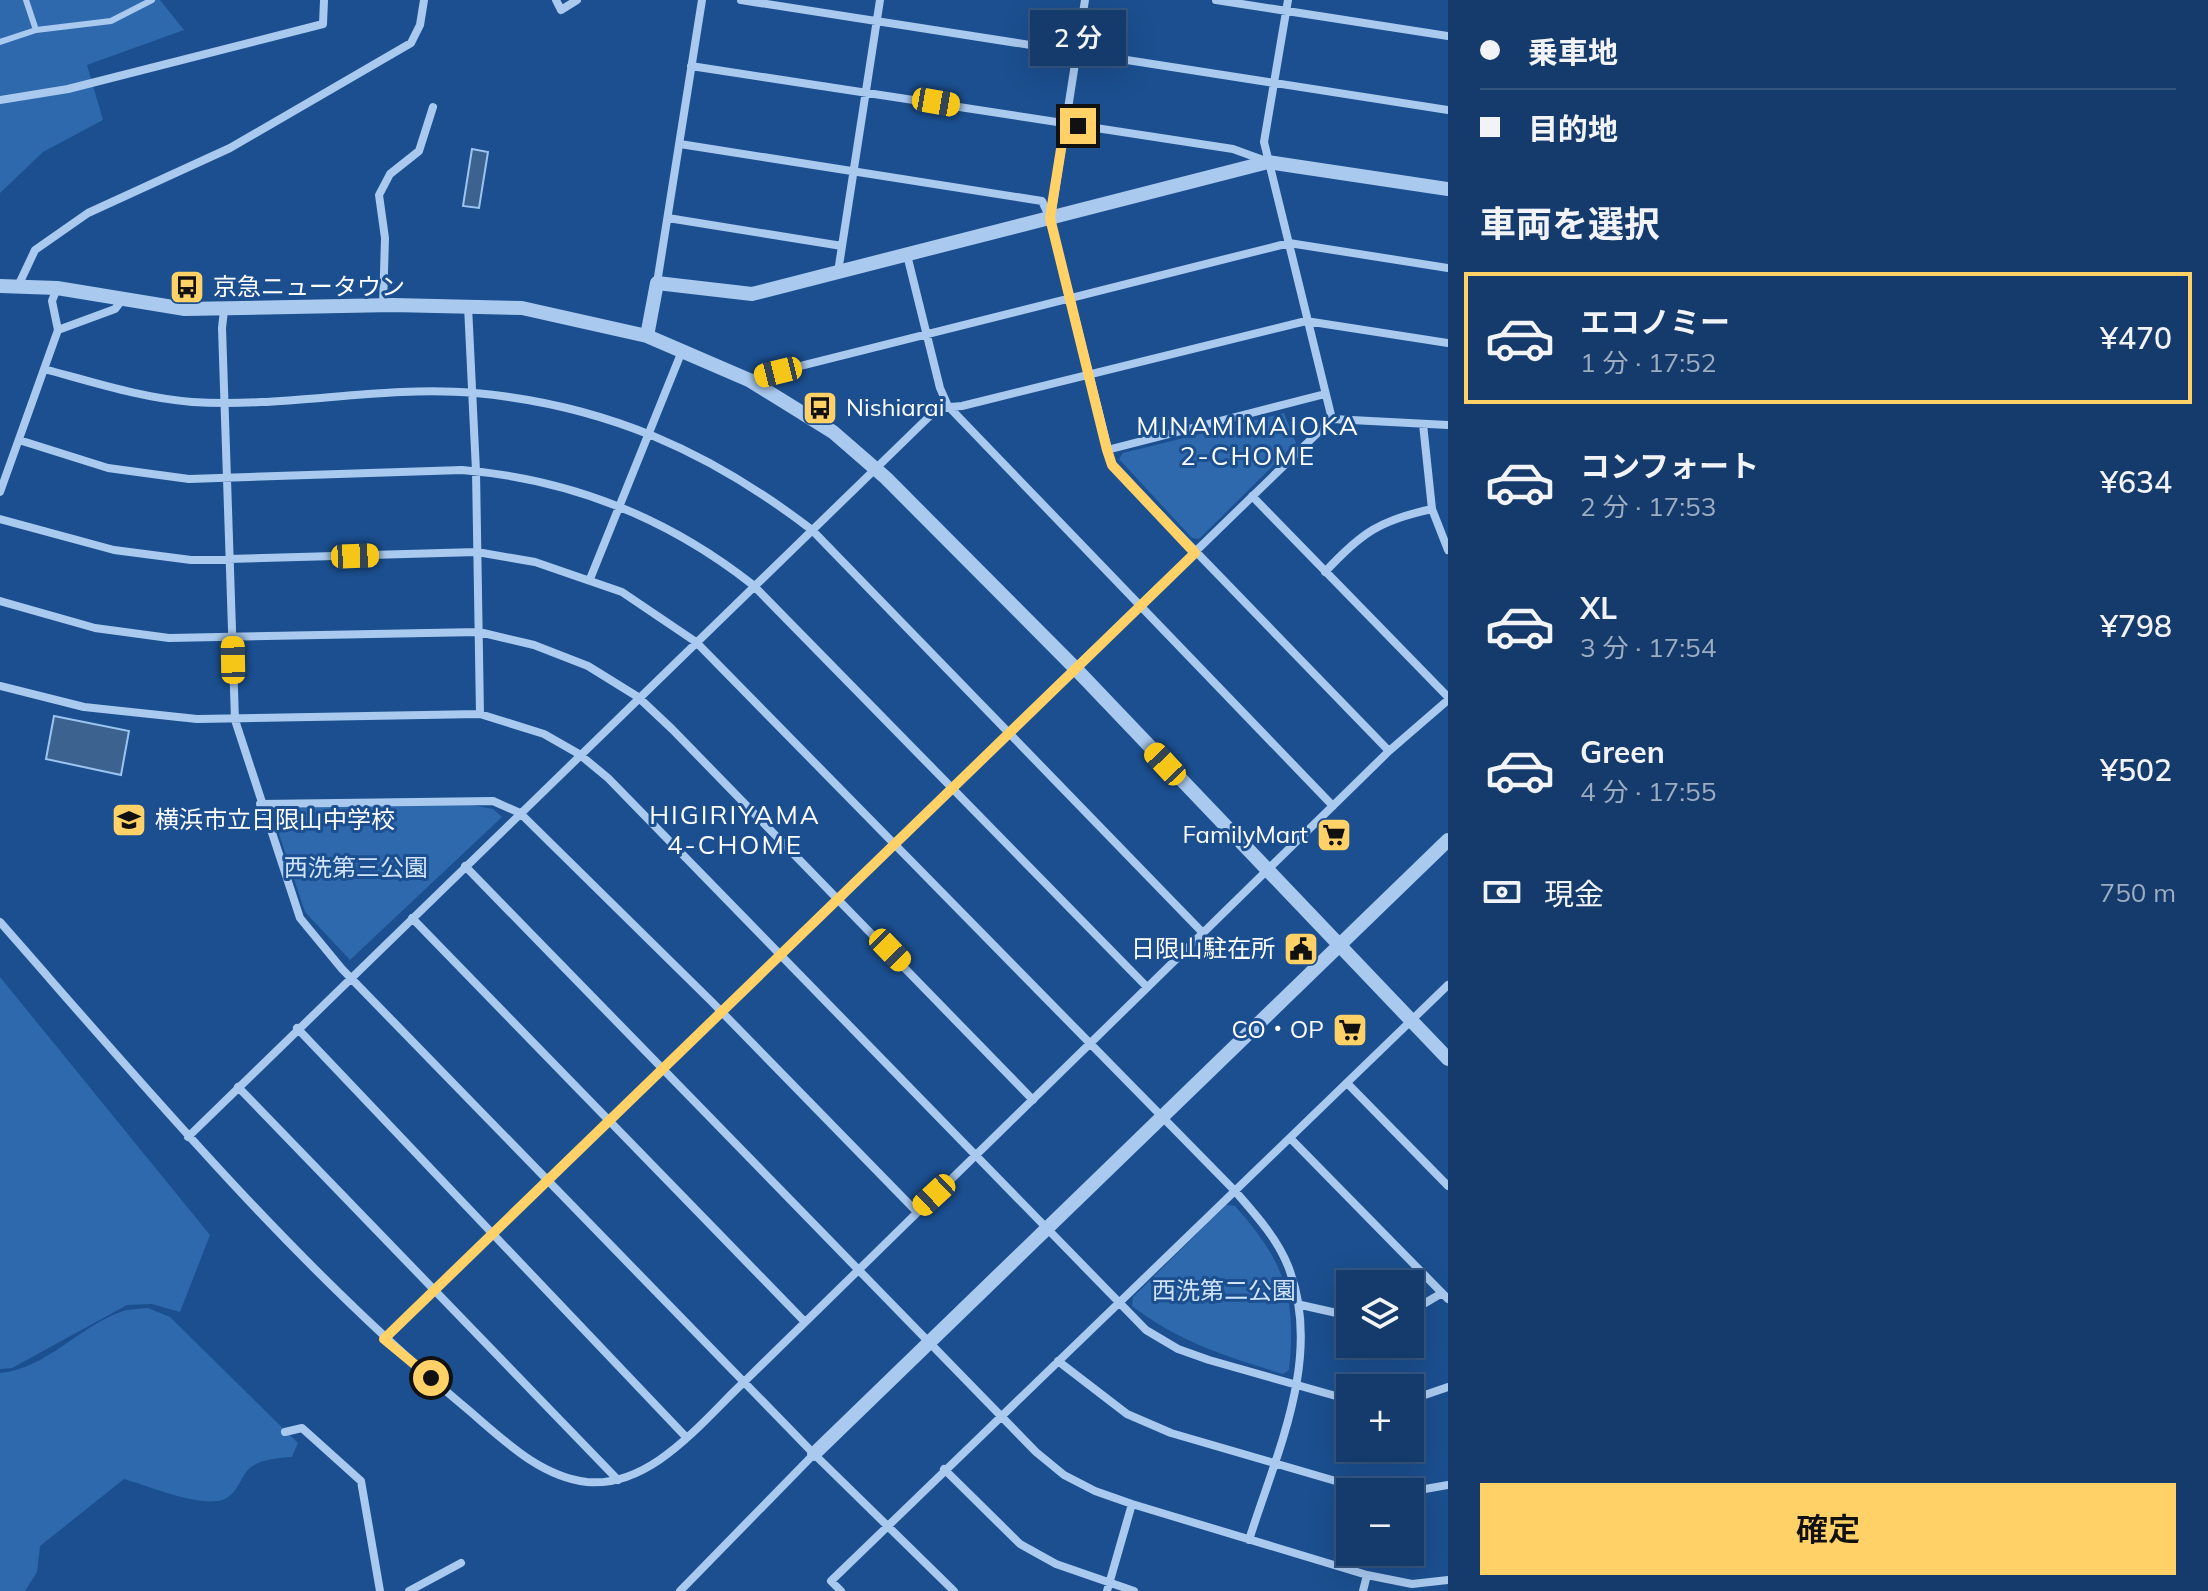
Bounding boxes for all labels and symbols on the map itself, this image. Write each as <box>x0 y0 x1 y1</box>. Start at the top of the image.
callout: 2 分 <box>1030 10 1126 66</box>
car <box>910 86 962 118</box>
route end <box>1060 108 1096 144</box>
bus stop icon: 京急ニュータウン <box>168 268 206 306</box>
place label: 京急ニュータウン <box>213 271 405 301</box>
car <box>752 355 804 389</box>
bus stop icon: Nishiarai <box>801 389 839 427</box>
place label: Nishiarai <box>846 392 944 422</box>
district label: MINAMIMAIOKA 2-CHOME <box>1136 409 1360 472</box>
car <box>331 543 379 569</box>
car <box>221 636 245 684</box>
car <box>1140 738 1190 790</box>
district label: HIGIRIYAMA 4-CHOME <box>649 798 821 861</box>
school or university icon: 横浜市立日限山中学校 <box>110 801 148 839</box>
place label: 横浜市立日限山中学校 <box>155 804 395 834</box>
supermarket icon: FamilyMart <box>1315 816 1353 854</box>
place label: FamilyMart <box>1183 819 1308 849</box>
park label: 西洗第三公園 <box>284 852 428 882</box>
car <box>865 924 915 976</box>
public building icon: 日限山駐在所 <box>1282 930 1320 968</box>
place label: 日限山駐在所 <box>1131 933 1275 963</box>
supermarket icon: CO・OP <box>1331 1011 1369 1049</box>
place label: CO・OP <box>1231 1014 1324 1044</box>
car <box>908 1170 960 1220</box>
park label: 西洗第二公園 <box>1152 1275 1296 1305</box>
route start <box>413 1360 449 1396</box>

